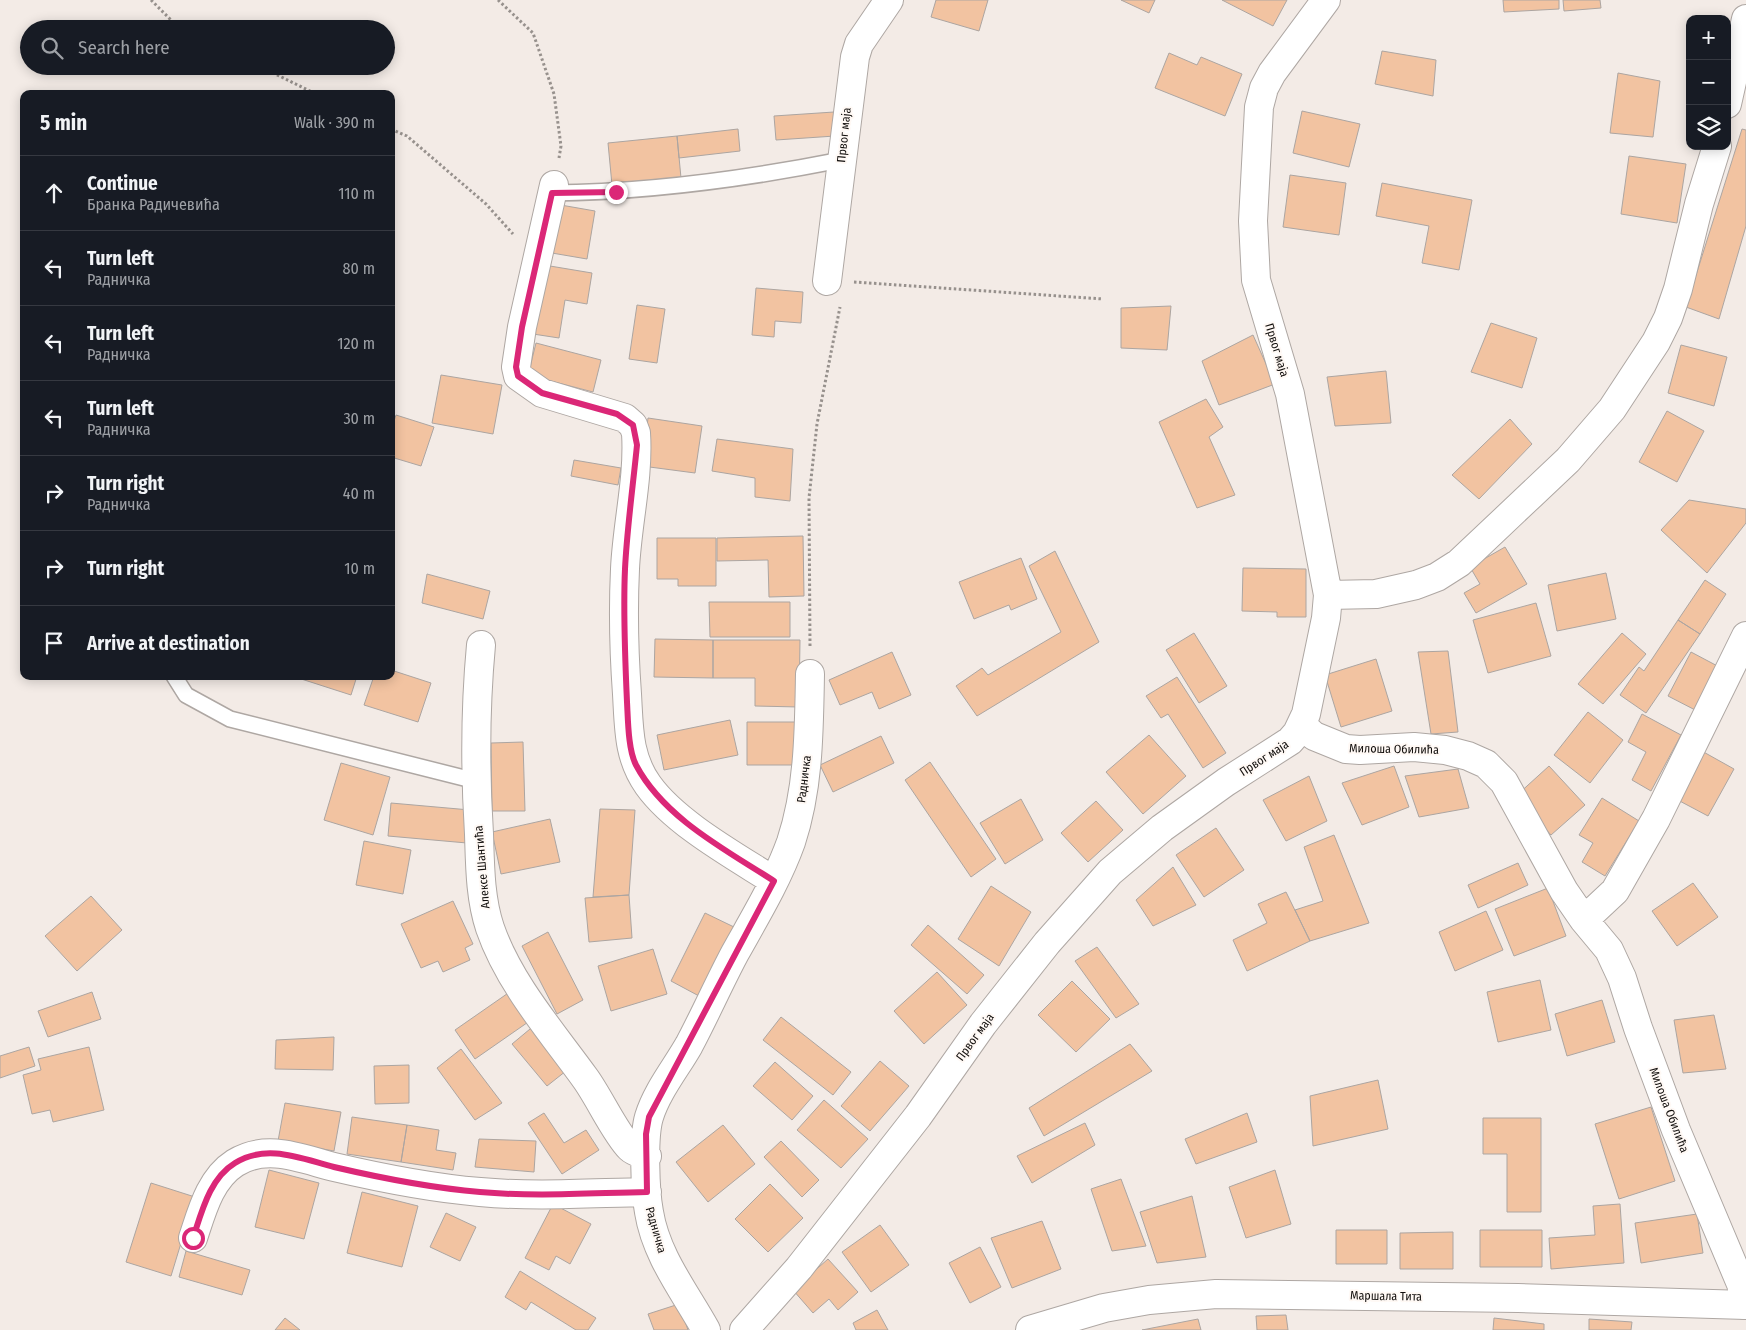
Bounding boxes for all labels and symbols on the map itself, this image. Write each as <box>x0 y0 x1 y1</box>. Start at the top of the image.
street label: Првог маја <box>834 107 854 163</box>
route end <box>605 181 628 204</box>
street label: Првог маја <box>1262 321 1292 379</box>
street label: Првог маја <box>1237 737 1291 779</box>
street label: Милоша Обилића <box>1349 741 1439 757</box>
street label: Радничка <box>794 754 814 804</box>
street label: Алексе Шантића <box>471 825 493 909</box>
street label: Првог маја <box>953 1010 997 1064</box>
street label: Милоша Обилића <box>1646 1066 1692 1155</box>
street label: Радничка <box>643 1205 669 1255</box>
route start <box>182 1227 205 1250</box>
street label: Маршала Тита <box>1350 1288 1422 1304</box>

